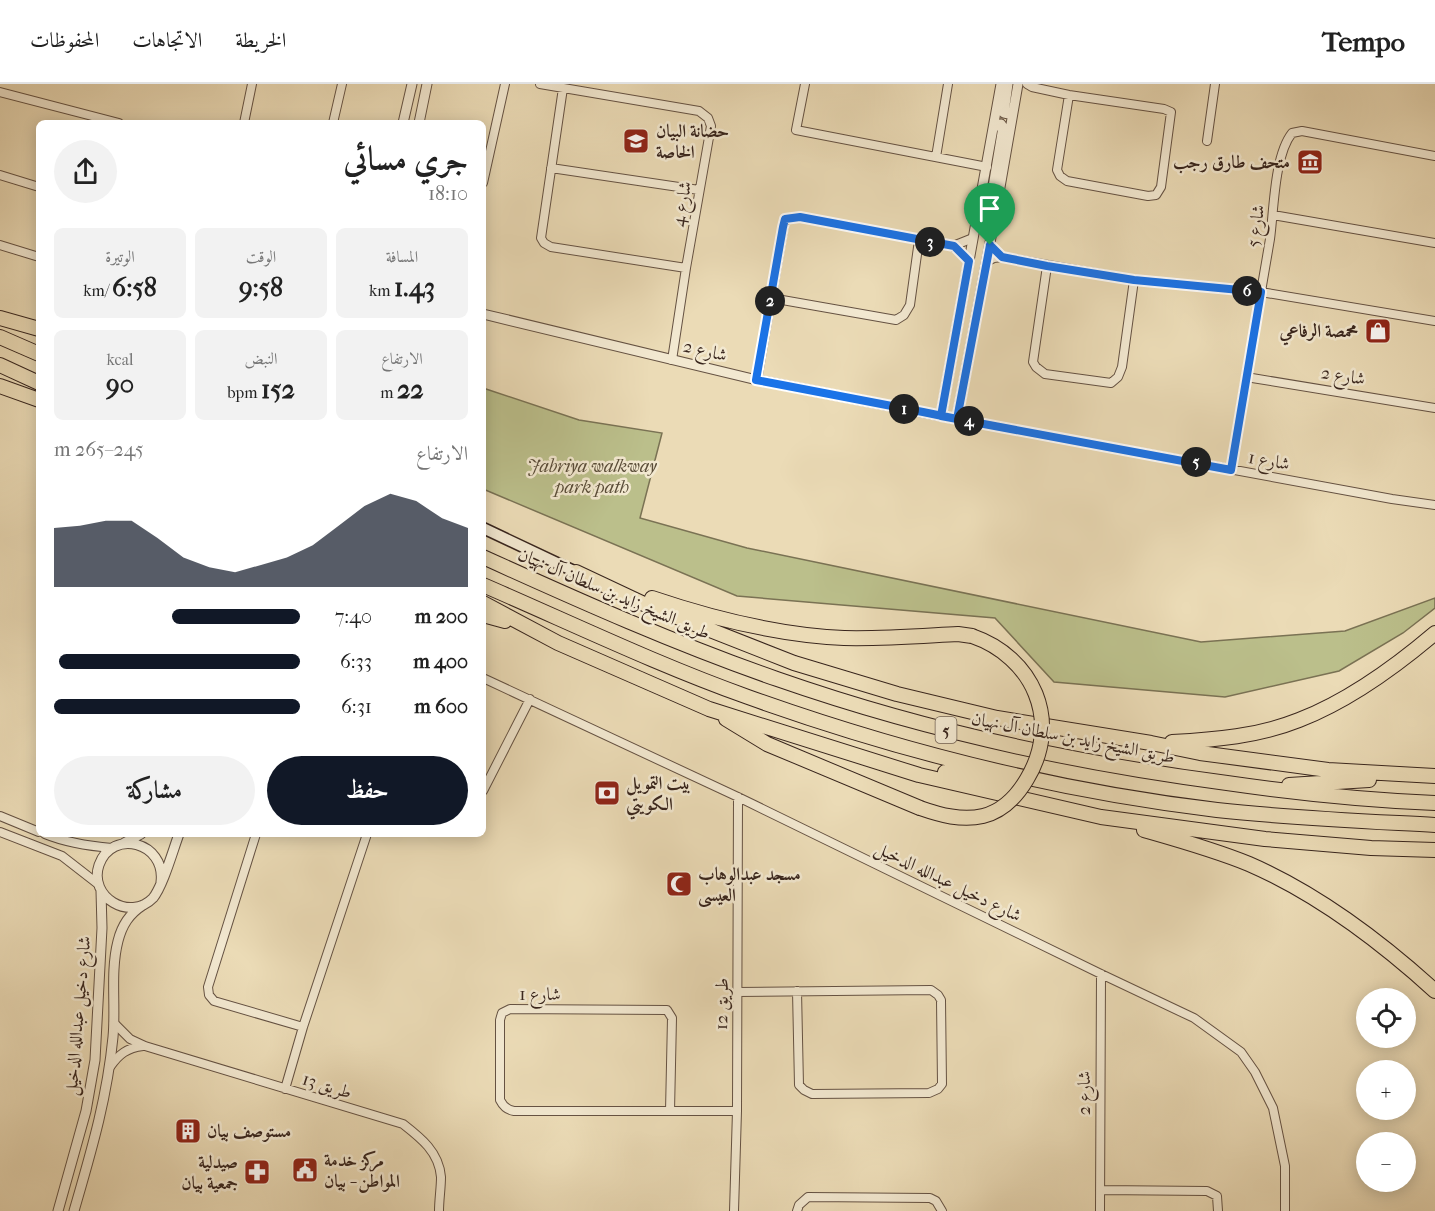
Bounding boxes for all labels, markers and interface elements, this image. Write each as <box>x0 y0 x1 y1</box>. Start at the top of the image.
text: Tempo <box>1322 25 1405 58</box>
text: المحفوظات <box>30 28 99 52</box>
text: الاتجاهات <box>132 28 202 52</box>
text: الخريطة <box>235 28 286 52</box>
place label: حضانة البيان الخاصة <box>656 121 729 163</box>
school or university icon: حضانة البيان الخاصة <box>621 126 651 156</box>
button: share <box>54 140 117 203</box>
text: جري مسائي <box>343 140 468 179</box>
museum icon: متحف طارق رجب <box>1295 147 1325 177</box>
place label: متحف طارق رجب <box>1173 152 1290 174</box>
street label: شارع 4 <box>668 180 700 229</box>
text: 18:10 <box>428 182 468 205</box>
pin <box>964 183 1015 245</box>
icon: arrive <box>973 192 1006 225</box>
street label: شارع 5 <box>1243 203 1273 249</box>
pin: 3 <box>915 227 945 257</box>
text: 3 <box>927 232 933 251</box>
text: الوتيرة <box>105 247 135 266</box>
text: الوقت <box>246 247 276 266</box>
text: المسافة <box>386 247 418 266</box>
text: 6:58 <box>112 272 157 303</box>
text: 9:58 <box>239 272 283 303</box>
text: 1.43 <box>394 272 435 303</box>
pin: 6 <box>1232 276 1262 306</box>
text: /km <box>83 281 112 300</box>
text: km <box>369 281 394 300</box>
text: 6 <box>1243 281 1251 300</box>
pin: 2 <box>755 286 785 316</box>
text: 2 <box>766 291 774 310</box>
shop icon: محمصة الرفاعي <box>1363 316 1393 346</box>
place label: محمصة الرفاعي <box>1278 321 1358 346</box>
street label: شارع 2 <box>680 336 729 370</box>
text: النبض <box>245 349 277 368</box>
text: الارتفاع <box>381 349 423 368</box>
text: kcal <box>107 350 133 369</box>
street label: شارع 2 <box>1319 362 1367 394</box>
text: 90 <box>106 369 134 400</box>
text: 152 <box>261 374 295 405</box>
text: 22 <box>397 374 424 405</box>
text: bpm <box>227 383 261 402</box>
text: m <box>380 383 397 402</box>
pin: 1 <box>889 394 919 424</box>
text: 1 <box>901 399 907 418</box>
pin: 4 <box>954 406 984 436</box>
text: 4 <box>964 411 974 430</box>
text: 245–265 m <box>54 438 144 461</box>
text: الارتفاع <box>416 442 468 465</box>
pin: 5 <box>1181 447 1211 477</box>
street label: شارع 1 <box>1246 447 1291 479</box>
text: 5 <box>1193 452 1199 471</box>
park label: Jabriya walkway park path <box>527 456 657 498</box>
street label: طريق الشيخ زايد بن سلطان آل نهيان <box>513 544 713 649</box>
text: 7:40 <box>335 605 372 628</box>
text: 200 m <box>415 605 468 628</box>
text: 6:33 <box>340 650 372 673</box>
text: 400 m <box>413 650 468 673</box>
text: 6:31 <box>341 695 372 718</box>
text: 600 m <box>414 695 468 718</box>
street label: طريق الشيخ زايد بن سلطان آل نهيان <box>969 708 1176 773</box>
road number: 5 <box>936 717 956 743</box>
button: مشاركة <box>54 756 255 825</box>
button: حفظ <box>267 756 468 825</box>
place label: بيت التمويل الكويتي <box>626 773 691 820</box>
bank icon: بيت التمويل الكويتي <box>592 778 622 808</box>
street label: شارع دخيل عبدالله الدخيل <box>870 837 1025 930</box>
place label: مسجد عبدالوهاب العيسى <box>698 864 801 908</box>
mosque icon: مسجد عبدالوهاب العيسى <box>664 869 694 899</box>
street label: شارع دخيل عبدالله الدخيل <box>61 935 99 1097</box>
street label: طريق 12 <box>711 978 734 1030</box>
street label: شارع 1 <box>519 984 561 1009</box>
map controls <box>1356 988 1416 1192</box>
button: locate <box>1356 988 1416 1048</box>
button: + <box>1356 1060 1416 1120</box>
street label: طريق 13 <box>299 1069 354 1104</box>
street label: شارع 2 <box>1074 1071 1099 1115</box>
building icon: مستوصف بيان <box>173 1116 203 1146</box>
place label: مستوصف بيان <box>207 1121 291 1142</box>
button: − <box>1356 1132 1416 1192</box>
place label: مركز خدمة المواطن - بيان <box>324 1150 400 1193</box>
place label: صيدلية جمعية بيان <box>181 1152 238 1194</box>
public building icon: مركز خدمة المواطن - بيان <box>290 1155 320 1185</box>
pharmacy icon: صيدلية جمعية بيان <box>242 1157 272 1187</box>

